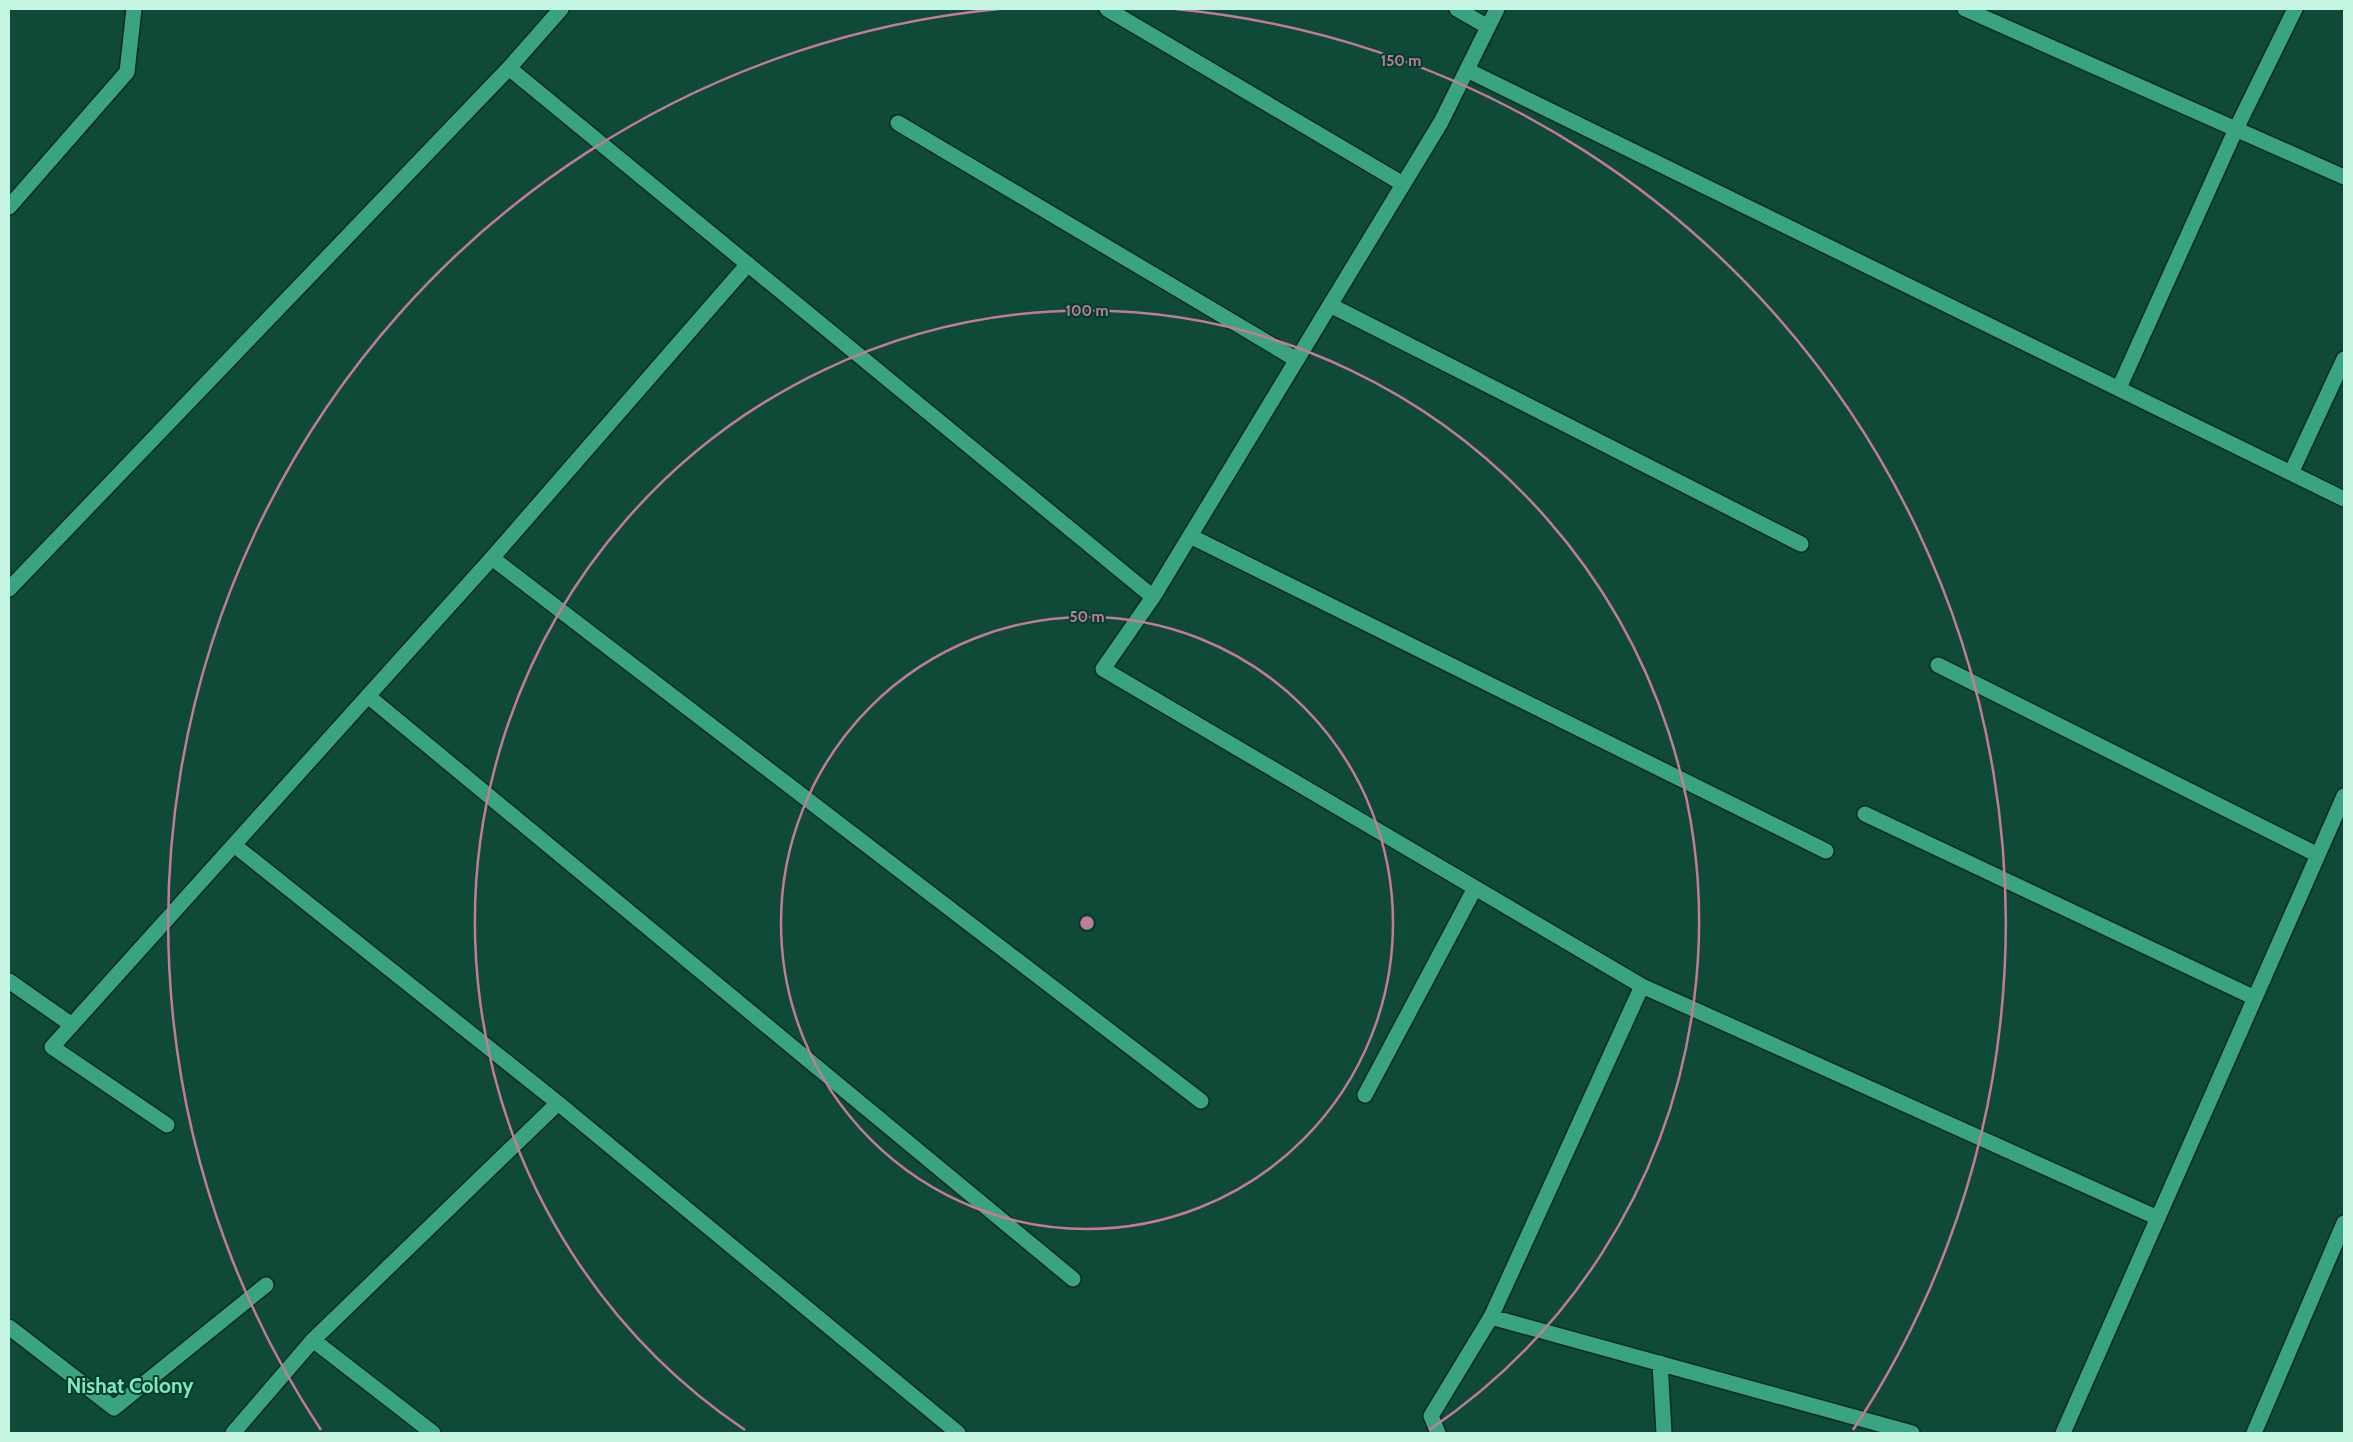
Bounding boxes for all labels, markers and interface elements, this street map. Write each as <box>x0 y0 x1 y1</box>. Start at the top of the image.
text: 150 m <box>1381 52 1421 70</box>
text: 100 m <box>1065 302 1109 320</box>
text: 50 m <box>1069 608 1105 626</box>
centre of rings <box>1078 914 1096 932</box>
district label: Nishat Colony <box>67 1373 194 1398</box>

